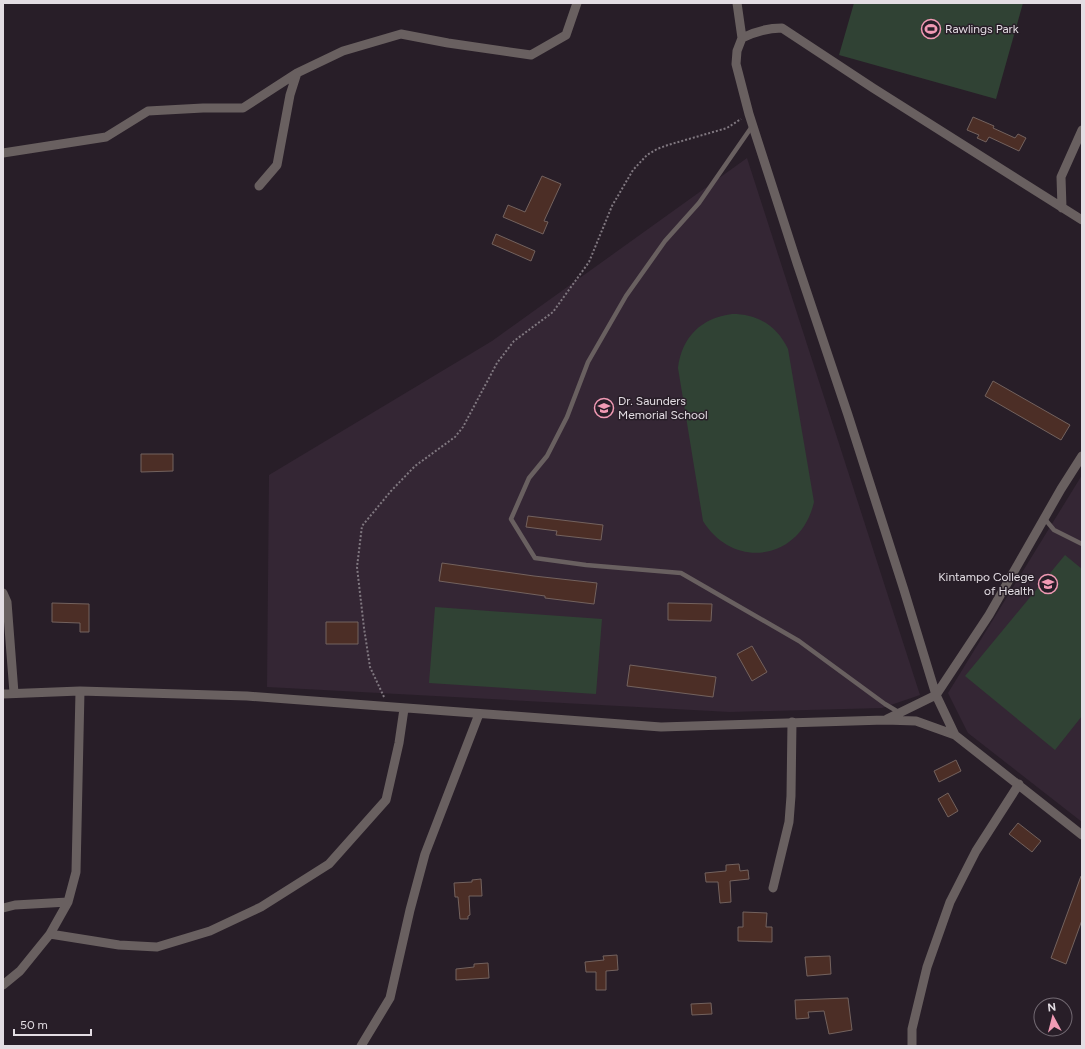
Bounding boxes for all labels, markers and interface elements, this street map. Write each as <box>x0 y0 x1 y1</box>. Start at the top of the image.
sports icon: Rawlings Park <box>920 18 942 40</box>
place label: Rawlings Park <box>945 22 1019 36</box>
place label: Dr. Saunders Memorial School <box>618 394 708 422</box>
school or university icon: Dr. Saunders Memorial School <box>593 397 615 419</box>
place label: Kintampo College of Health <box>938 570 1034 598</box>
school or university icon: Kintampo College of Health <box>1037 573 1059 595</box>
north arrow <box>1033 997 1073 1037</box>
text: N <box>1047 1001 1057 1015</box>
scale bar <box>14 1011 91 1037</box>
text: 50 m <box>20 1018 48 1032</box>

